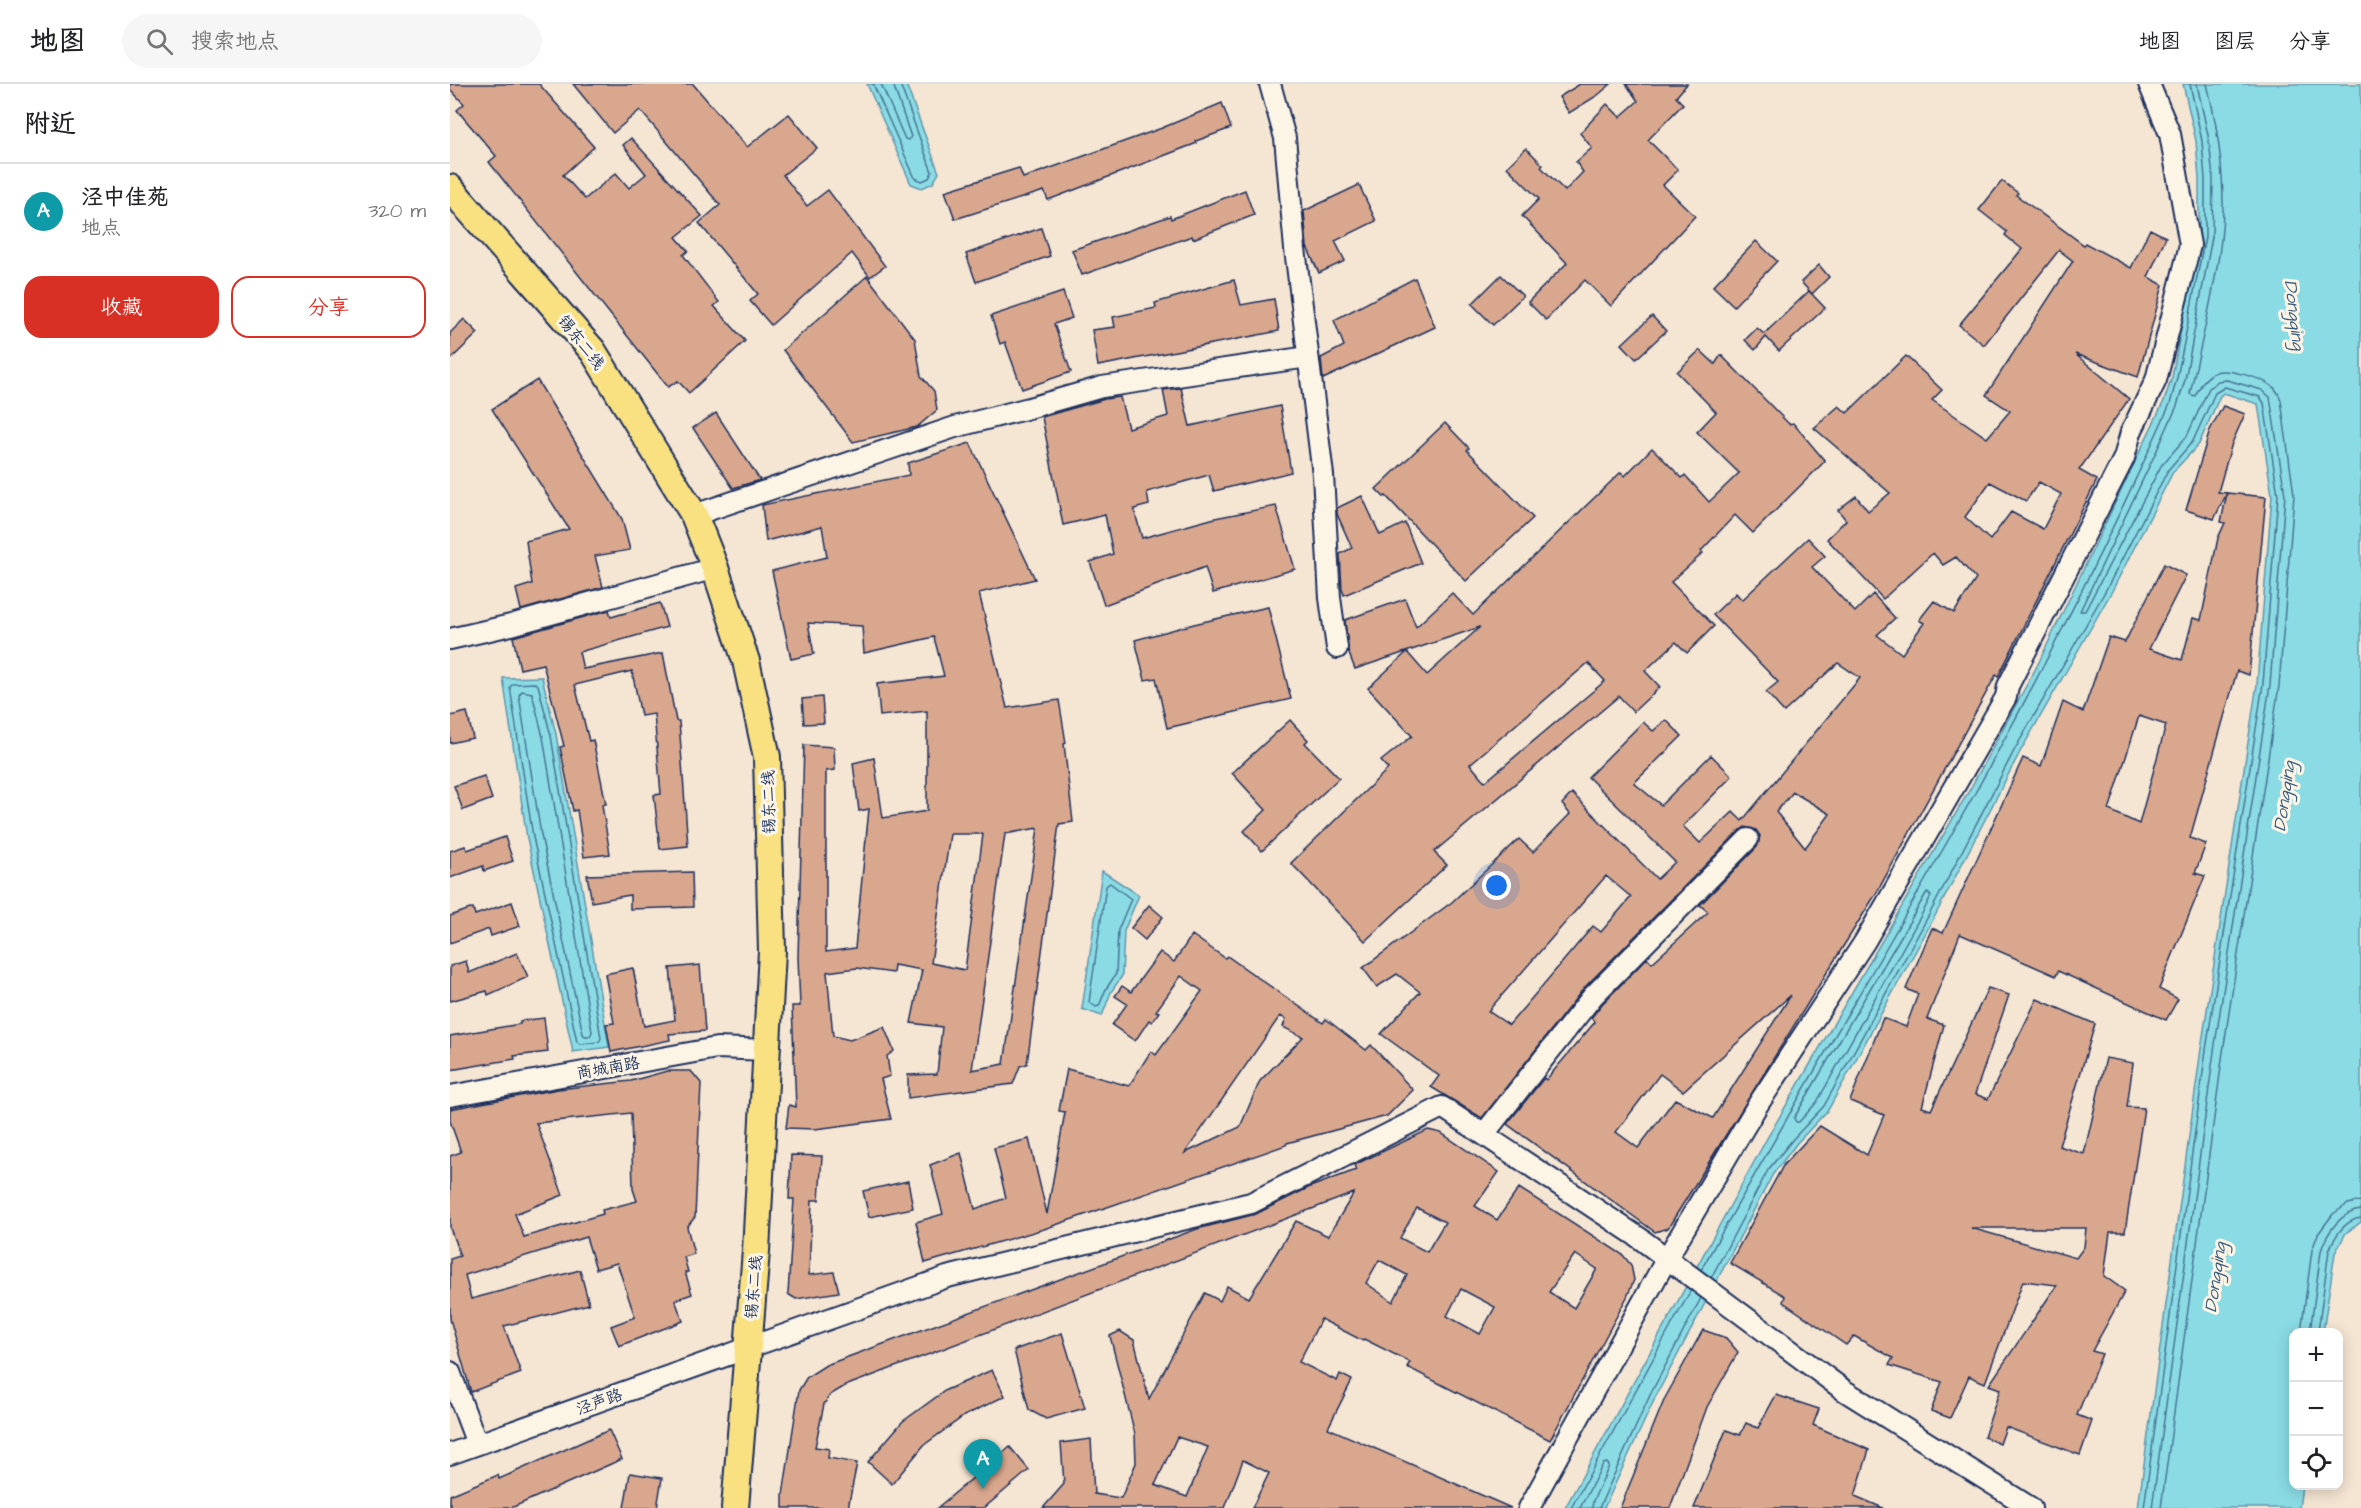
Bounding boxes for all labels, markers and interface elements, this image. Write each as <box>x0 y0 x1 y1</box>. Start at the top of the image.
search box <box>122 14 542 68</box>
text: 地图 <box>30 22 86 61</box>
icon: search <box>143 25 176 58</box>
text: 搜索地点 <box>191 26 279 57</box>
text: 地图 <box>2139 27 2181 56</box>
text: 图层 <box>2214 27 2256 56</box>
text: 分享 <box>2289 27 2331 56</box>
text: 附近 <box>24 106 76 142</box>
text: 泾中佳苑 <box>81 182 169 213</box>
text: A <box>37 197 50 225</box>
text: 320 m <box>368 197 426 225</box>
text: 地点 <box>81 214 121 242</box>
button: 收藏 <box>24 276 219 338</box>
button: 分享 <box>231 276 426 338</box>
water label: Dongqing <box>2277 279 2311 353</box>
street label: 锡东二线 <box>553 311 610 375</box>
water label: Dongqing <box>2267 758 2303 833</box>
street label: 锡东二线 <box>757 770 781 834</box>
your location <box>1482 871 1511 900</box>
street label: 商城南路 <box>575 1052 642 1084</box>
water label: Dongqing <box>2198 1239 2234 1314</box>
street label: 锡东二线 <box>740 1254 768 1320</box>
map controls <box>2289 1328 2343 1490</box>
button: + <box>2289 1328 2343 1382</box>
button: − <box>2289 1382 2343 1436</box>
street label: 泾声路 <box>573 1383 626 1420</box>
button: locate <box>2289 1436 2343 1490</box>
pin: A <box>964 1440 1002 1489</box>

